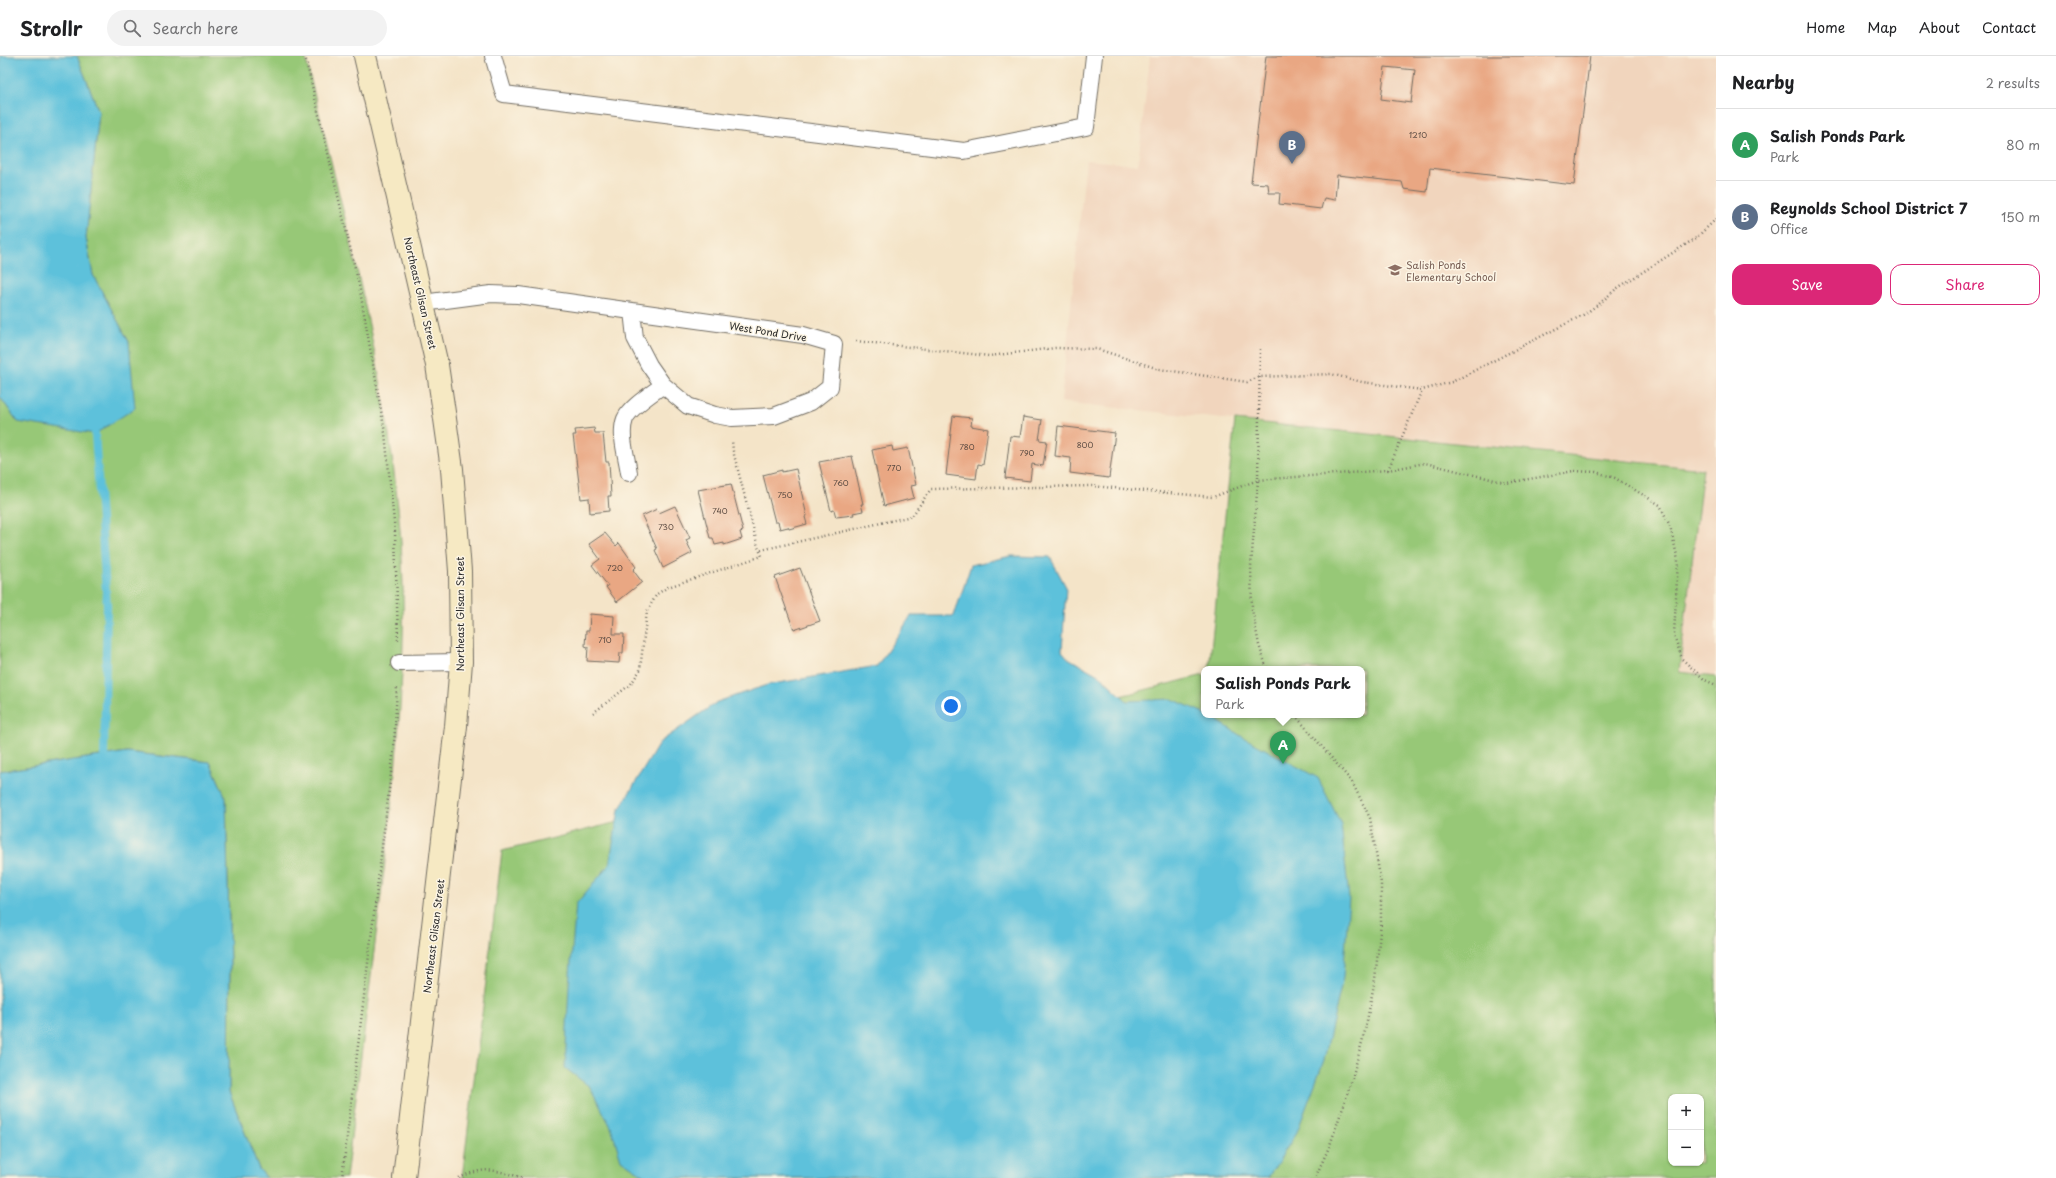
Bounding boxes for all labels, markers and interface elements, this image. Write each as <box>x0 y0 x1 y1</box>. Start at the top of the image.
search box <box>107 10 387 46</box>
text: Strollr <box>20 14 83 42</box>
text: Search here <box>153 16 238 39</box>
icon: search <box>121 17 143 39</box>
text: Home <box>1806 17 1845 38</box>
text: Map <box>1867 17 1897 38</box>
text: About <box>1919 17 1960 38</box>
text: Contact <box>1982 17 2036 38</box>
text: Nearby <box>1732 69 1794 95</box>
text: 2 results <box>1986 73 2040 92</box>
text: Salish Ponds Park <box>1770 124 1905 147</box>
house number: 1210 <box>1409 129 1427 141</box>
pin: B <box>1279 131 1305 164</box>
text: A <box>1740 135 1750 154</box>
text: 80 m <box>2006 135 2040 154</box>
text: Park <box>1770 147 1799 166</box>
text: Reynolds School District 7 <box>1770 196 1967 219</box>
text: B <box>1741 207 1749 226</box>
text: 150 m <box>2001 207 2040 226</box>
text: Office <box>1770 219 1808 238</box>
street label: Northeast Glisan Street <box>401 235 441 351</box>
place label: Salish Ponds Elementary School <box>1406 257 1496 284</box>
school or university icon: Salish Ponds Elementary School <box>1387 262 1403 278</box>
button: Save <box>1732 264 1882 305</box>
button: Share <box>1890 264 2040 305</box>
street label: West Pond Drive <box>728 317 808 345</box>
house number: 800 <box>1077 439 1093 451</box>
house number: 780 <box>959 441 975 453</box>
house number: 790 <box>1020 447 1035 459</box>
house number: 770 <box>887 462 901 474</box>
house number: 760 <box>833 477 849 489</box>
house number: 750 <box>777 489 793 501</box>
house number: 740 <box>712 505 728 517</box>
house number: 730 <box>658 521 674 533</box>
street label: Northeast Glisan Street <box>452 557 467 671</box>
house number: 720 <box>607 562 623 574</box>
house number: 710 <box>598 634 612 646</box>
popup <box>1201 666 1365 718</box>
text: Salish Ponds Park <box>1215 671 1351 694</box>
text: Park <box>1215 694 1244 713</box>
your location <box>941 696 961 716</box>
pin: A <box>1270 731 1296 764</box>
street label: Northeast Glisan Street <box>419 878 447 994</box>
map controls <box>1668 1094 1704 1166</box>
button: + <box>1668 1094 1704 1130</box>
button: − <box>1668 1130 1704 1166</box>

